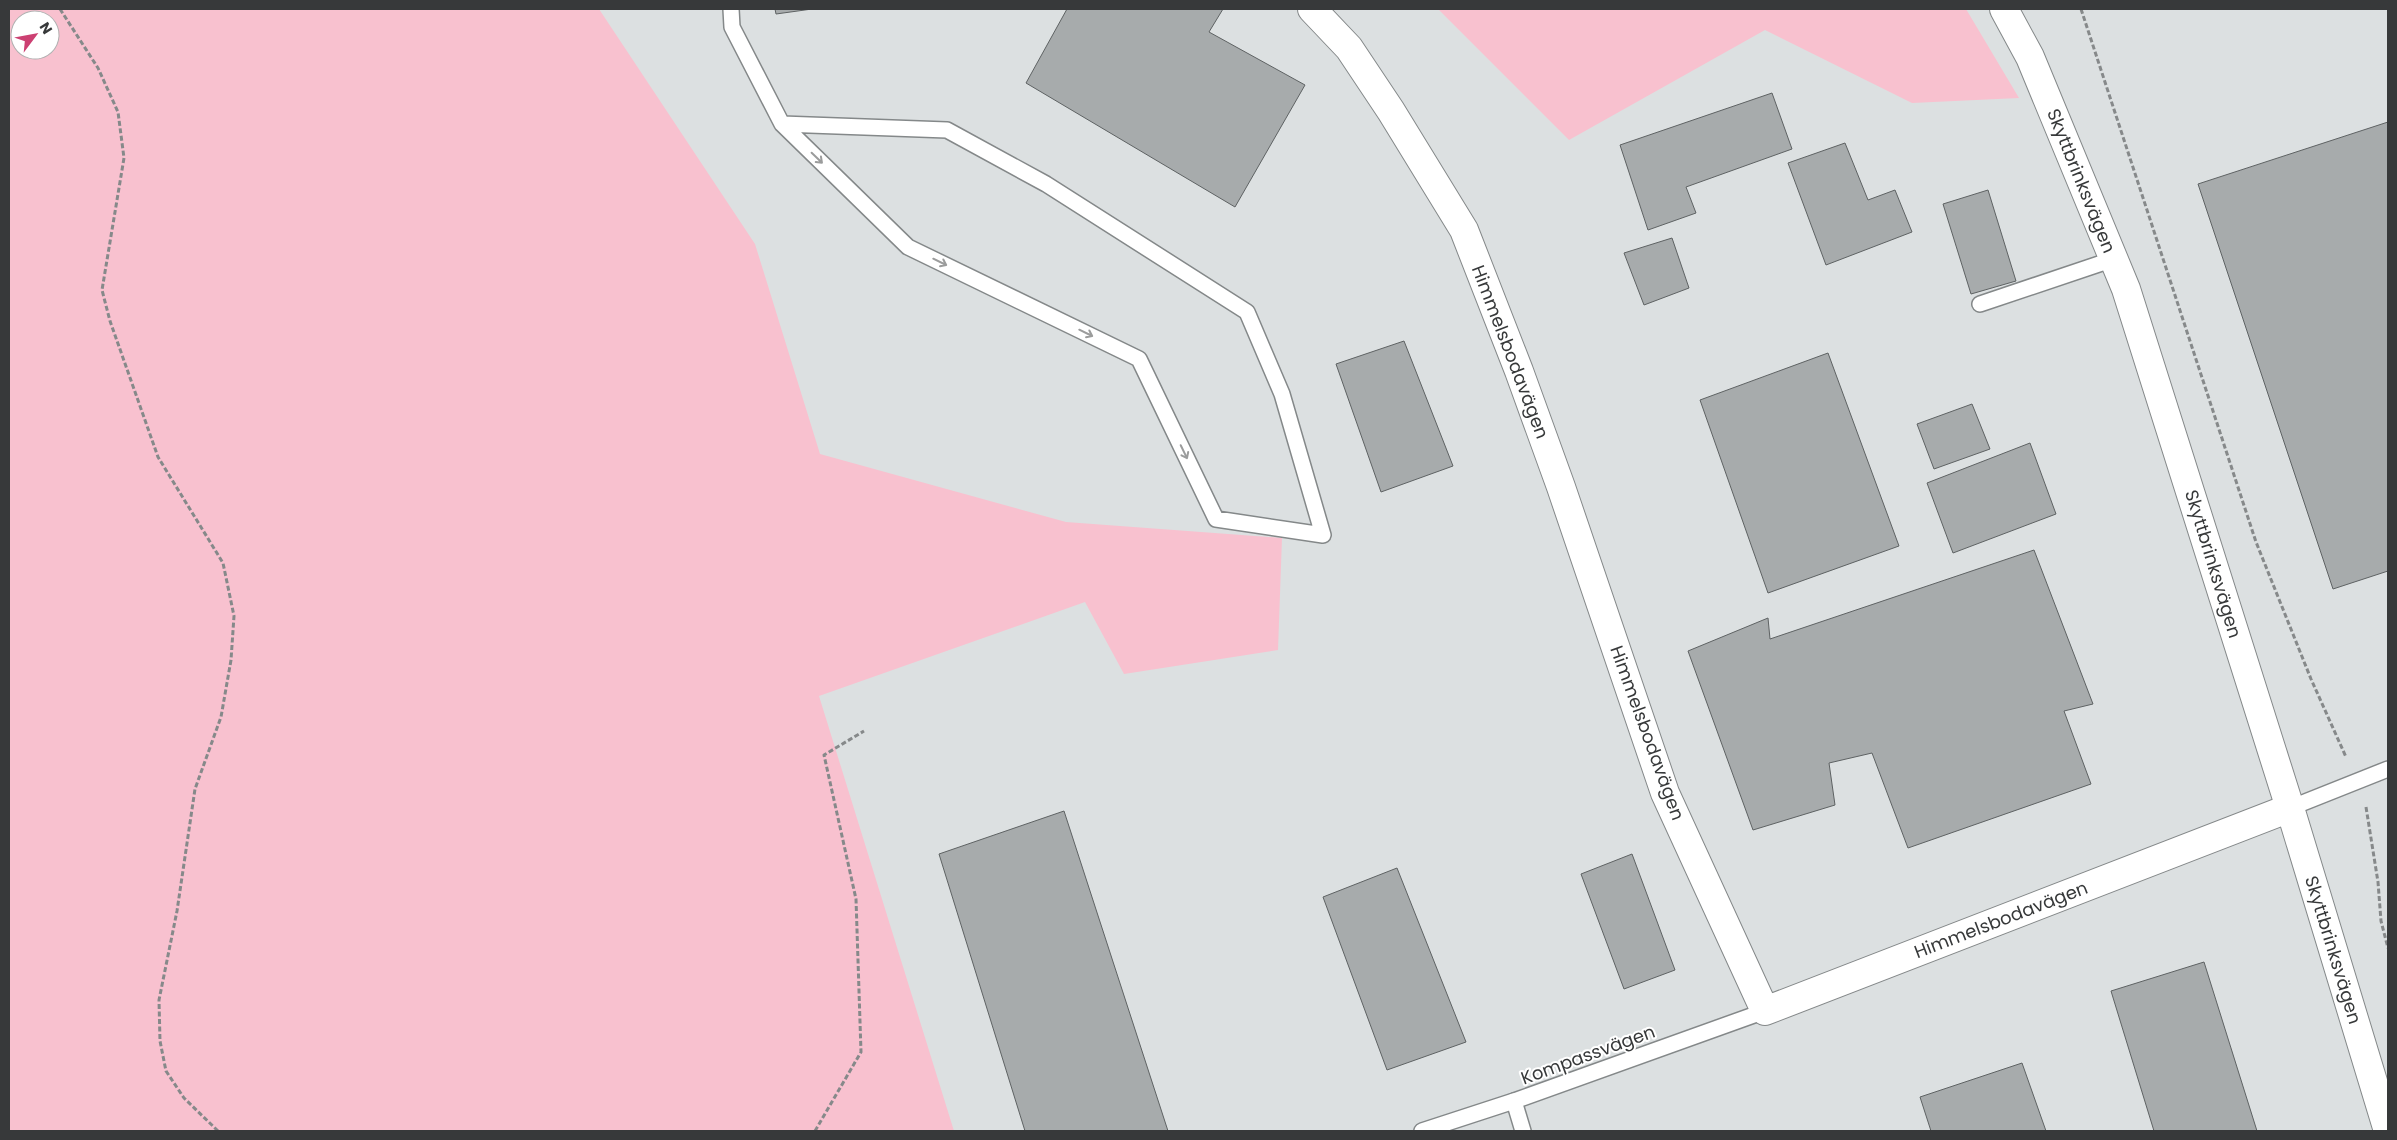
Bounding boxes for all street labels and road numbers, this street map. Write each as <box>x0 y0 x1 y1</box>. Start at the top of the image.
street label: Skyttbrinksvägen <box>2041 105 2122 257</box>
street label: Himmelsbodavägen <box>1466 261 1555 442</box>
street label: Skyttbrinksvägen <box>2179 487 2248 641</box>
street label: Himmelsbodavägen <box>1604 642 1691 824</box>
street label: Skyttbrinksvägen <box>2299 873 2368 1027</box>
street label: Himmelsbodavägen <box>1910 875 2091 964</box>
street label: Kompassvägen <box>1517 1019 1658 1090</box>

